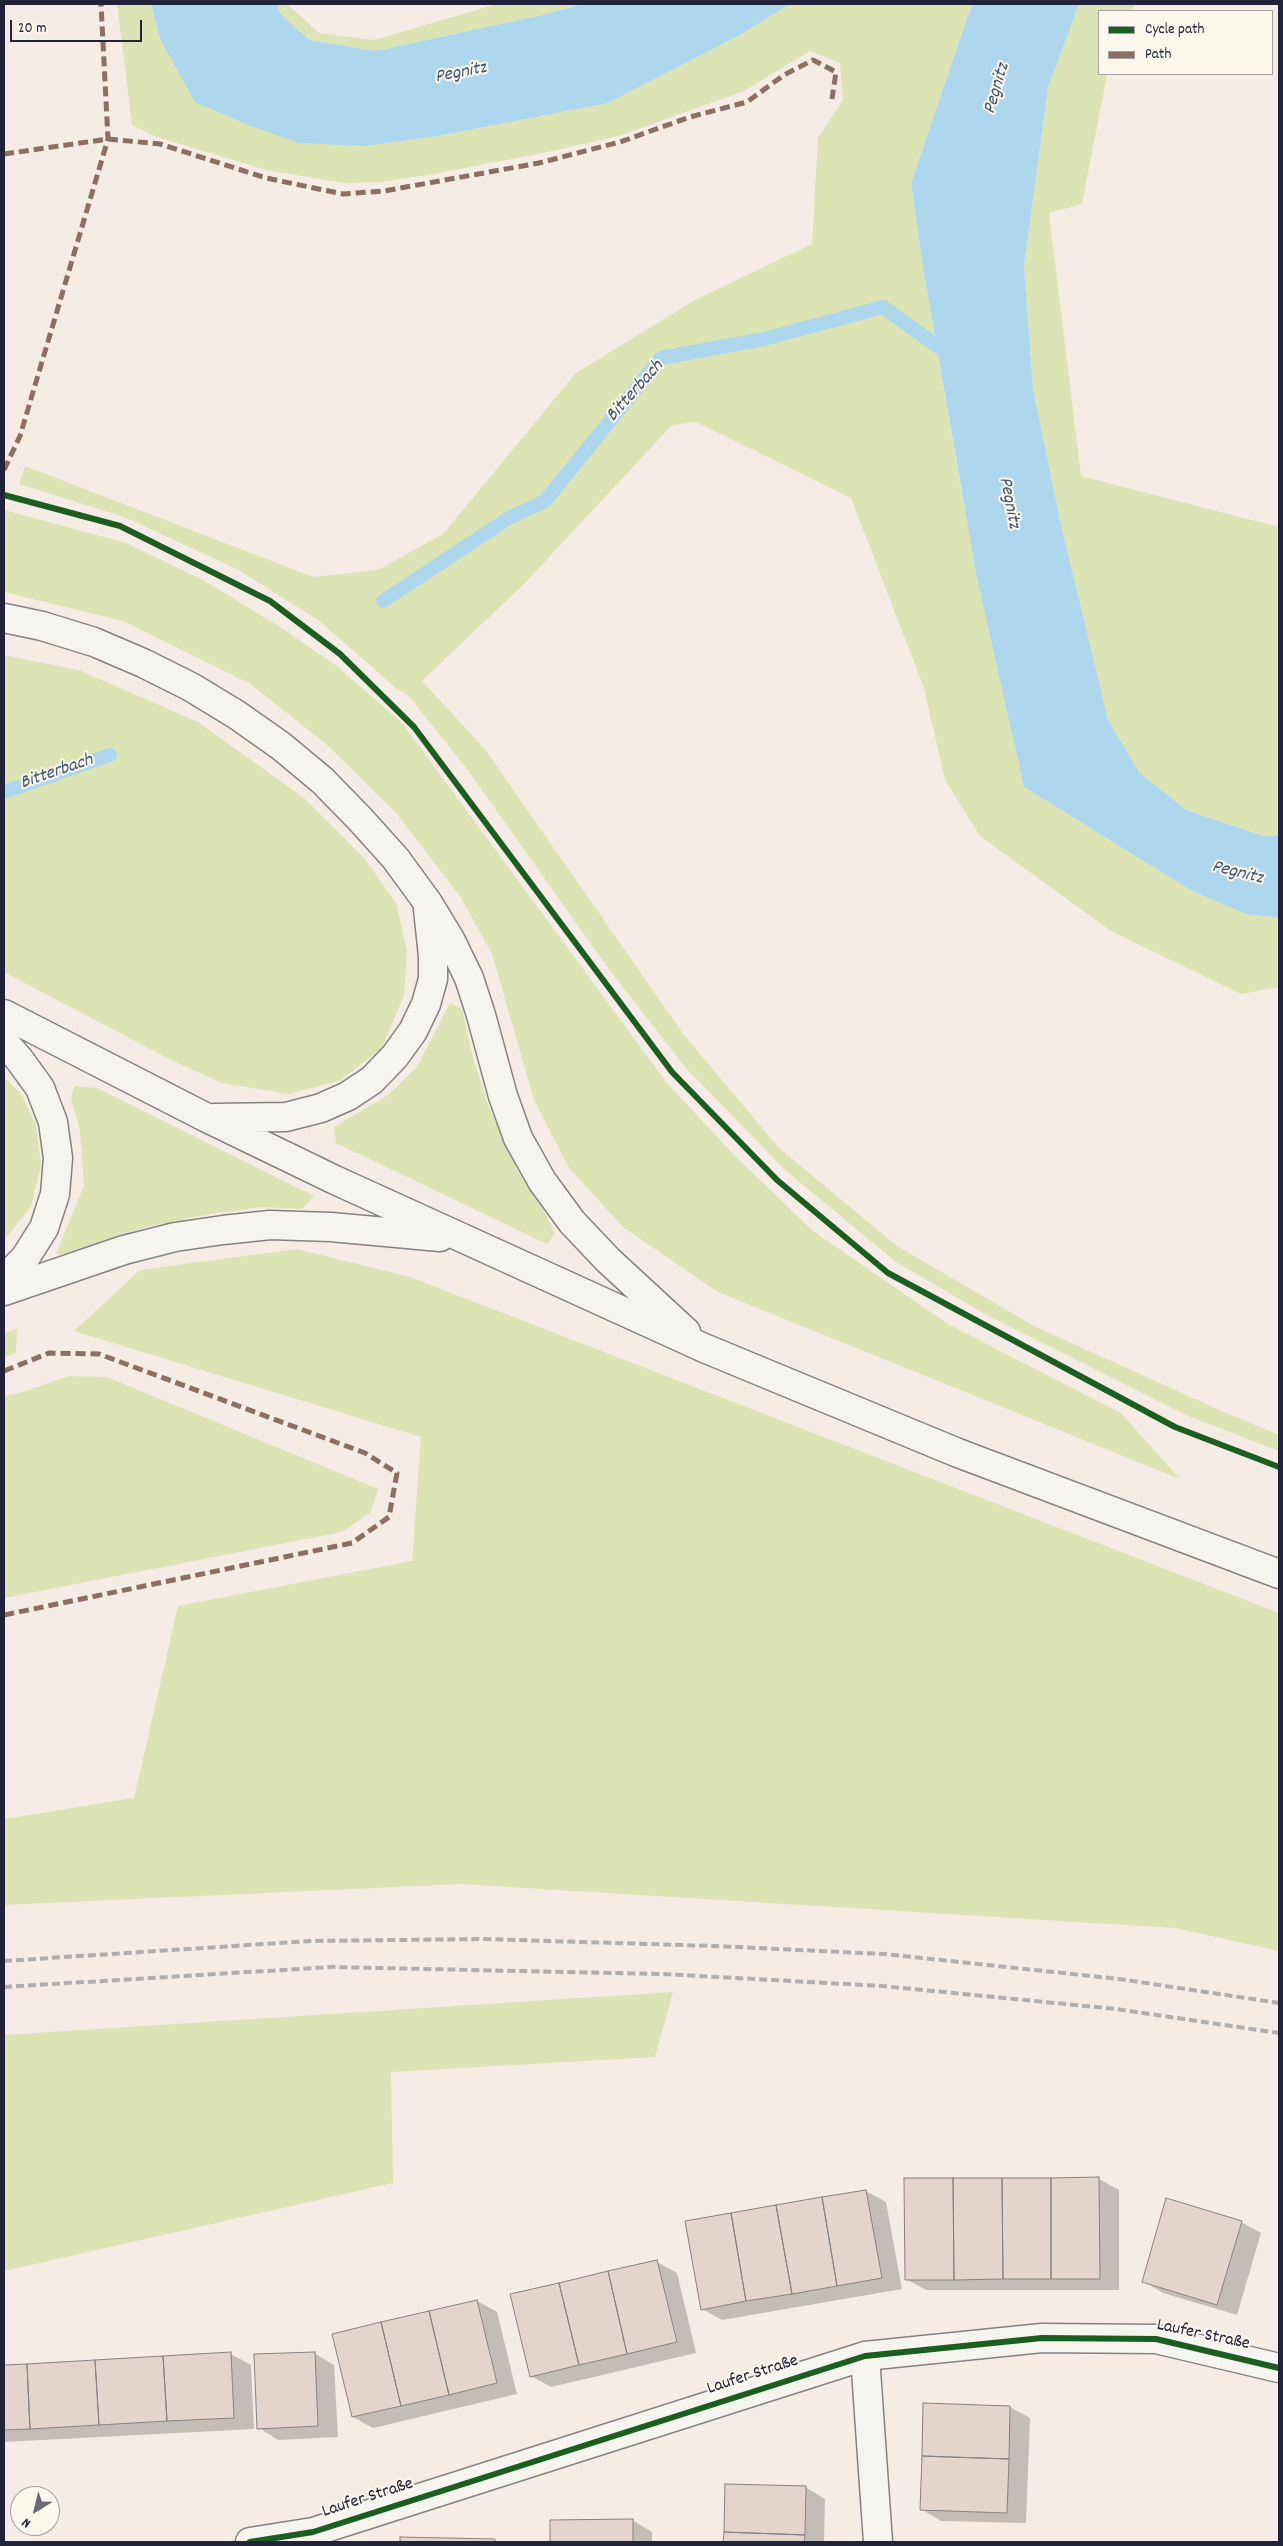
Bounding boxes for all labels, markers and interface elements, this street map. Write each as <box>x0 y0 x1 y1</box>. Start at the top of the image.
scale bar <box>12 10 145 42</box>
legend <box>1098 10 1273 75</box>
text: 20 m <box>18 18 46 40</box>
text: Cycle path <box>1145 19 1204 41</box>
text: Path <box>1145 44 1171 66</box>
water label: Pegnitz <box>433 58 489 90</box>
water label: Pegnitz <box>980 61 1016 117</box>
water label: Bitterbach <box>602 356 670 428</box>
water label: Pegnitz <box>992 475 1024 531</box>
water label: Bitterbach <box>18 750 96 796</box>
water label: Pegnitz <box>1209 857 1265 891</box>
street label: Laufer Straße <box>1154 2316 1252 2356</box>
street label: Laufer Straße <box>705 2351 801 2401</box>
street label: Laufer Straße <box>320 2474 416 2524</box>
north arrow <box>10 2486 60 2536</box>
text: N <box>18 2512 35 2532</box>

